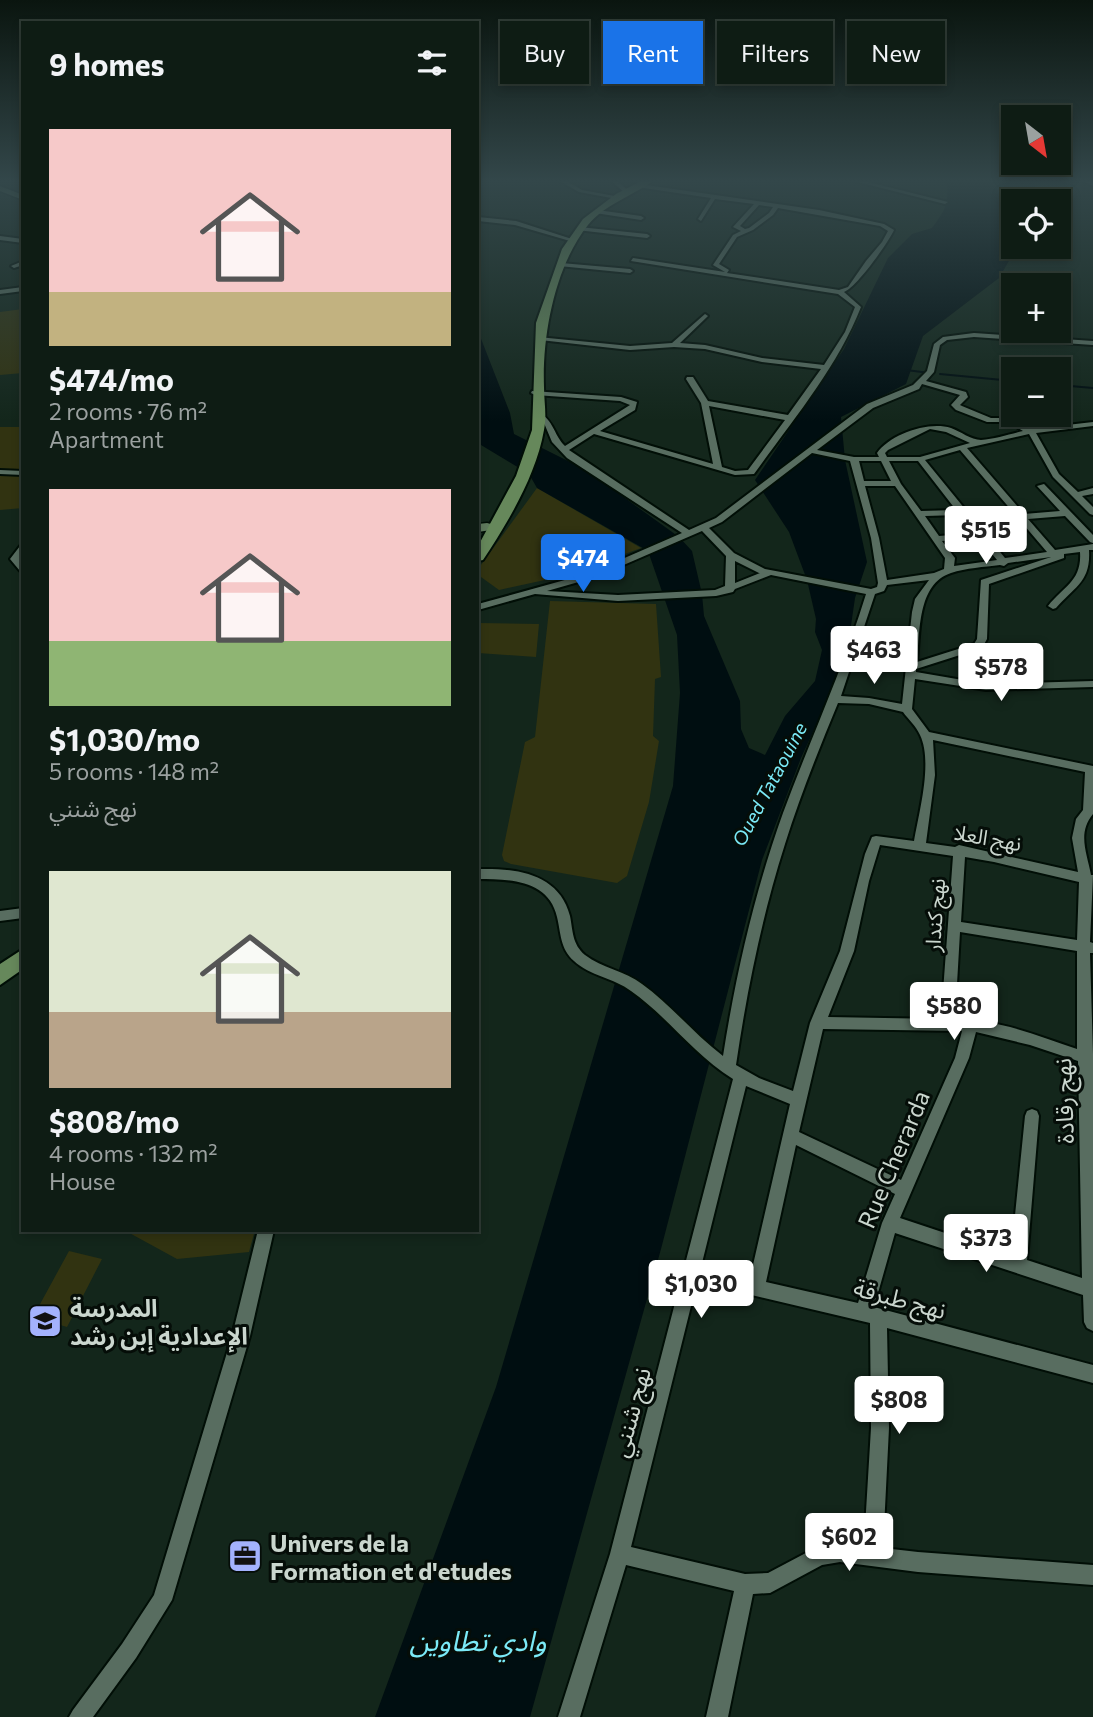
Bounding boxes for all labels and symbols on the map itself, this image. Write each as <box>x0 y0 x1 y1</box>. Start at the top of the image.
north arrow <box>1001 105 1071 175</box>
pin: $515 <box>945 506 1027 566</box>
pin: $474 <box>542 534 624 594</box>
pin: $463 <box>833 626 915 686</box>
pin: $578 <box>960 644 1042 703</box>
water label: Oued Tataouine <box>727 718 811 850</box>
street label: نهج العلا <box>952 819 1024 859</box>
street label: نهج كندار <box>919 877 953 954</box>
pin: $580 <box>913 982 995 1042</box>
street label: نهج رقادة <box>1047 1057 1083 1144</box>
street label: Rue Cherarda <box>851 1086 935 1232</box>
pin: $373 <box>945 1214 1027 1274</box>
pin: $1,030 <box>644 1260 758 1320</box>
street label: نهج طبرقة <box>850 1272 949 1328</box>
place label: المدرسة الإعدادية إبن رشد <box>70 1293 248 1353</box>
school or university icon: المدرسة الإعدادية إبن رشد <box>26 1302 64 1340</box>
street label: نهج شنني <box>604 1364 661 1462</box>
pin: $808 <box>858 1376 940 1436</box>
pin: $602 <box>808 1514 890 1573</box>
place label: Univers de la Formation et d'etudes <box>270 1528 512 1585</box>
office icon: Univers de la Formation et d'etudes <box>226 1537 264 1575</box>
water label: وادي تطاوين <box>410 1623 547 1663</box>

